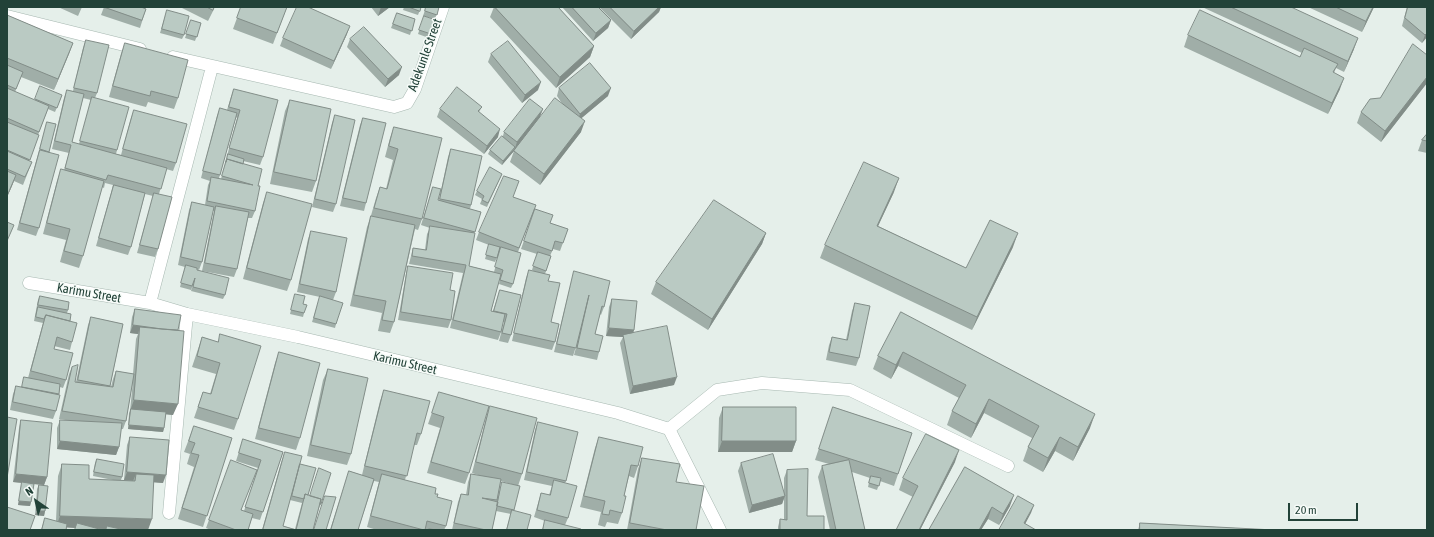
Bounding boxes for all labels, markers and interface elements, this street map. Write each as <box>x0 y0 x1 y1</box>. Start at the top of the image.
street label: Adekunle Street <box>405 17 445 93</box>
street label: Karimu Street <box>56 280 122 306</box>
street label: Karimu Street <box>372 348 438 378</box>
north arrow <box>16 481 56 521</box>
text: N <box>23 484 35 498</box>
scale bar <box>1290 495 1360 521</box>
text: 20 m <box>1295 503 1317 517</box>

